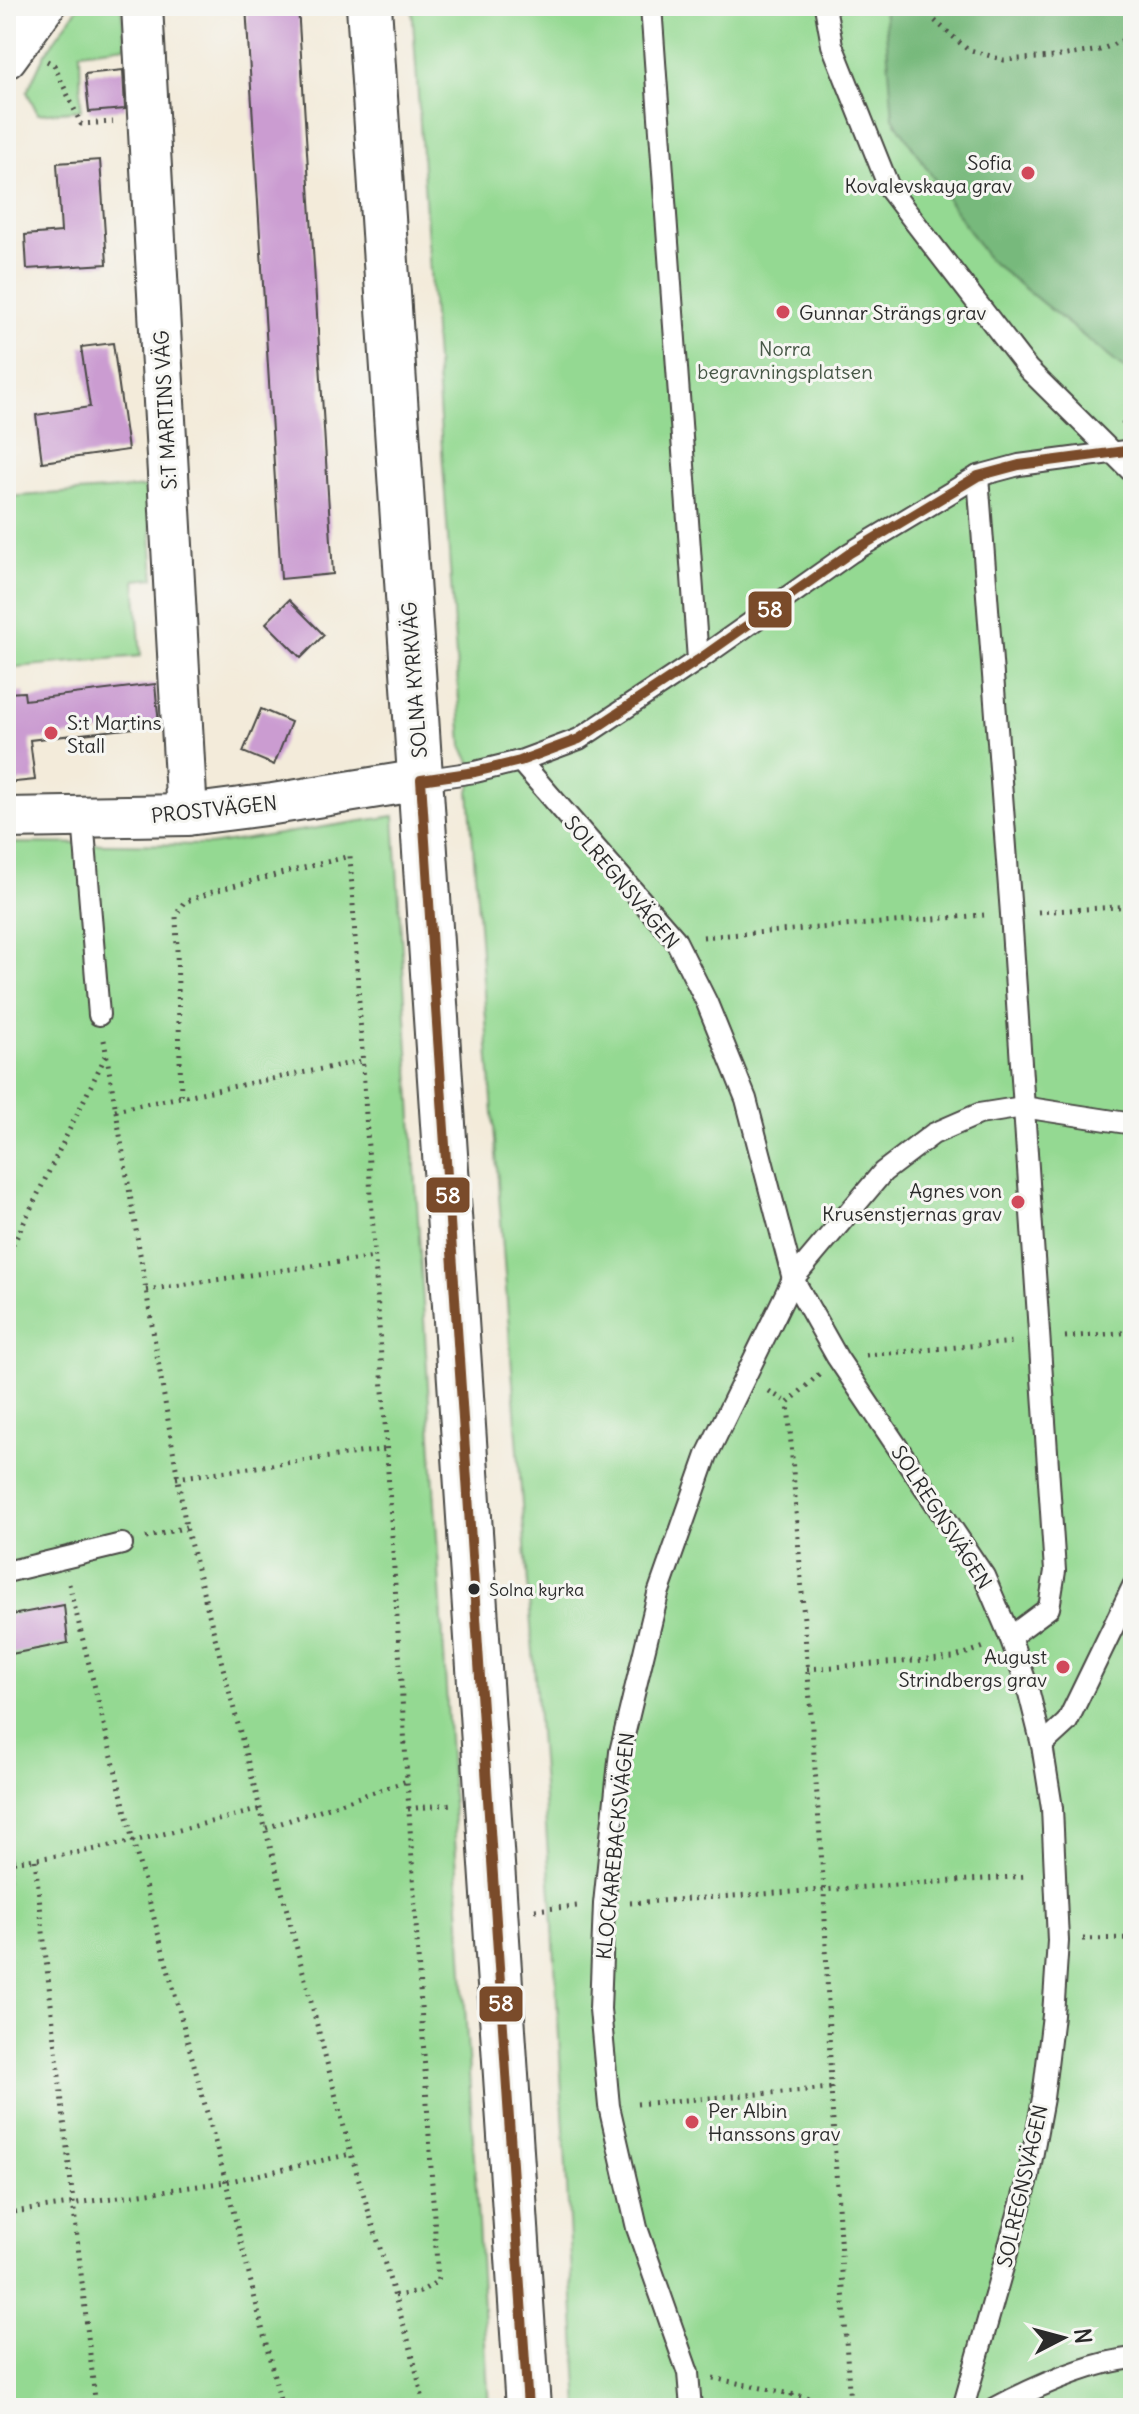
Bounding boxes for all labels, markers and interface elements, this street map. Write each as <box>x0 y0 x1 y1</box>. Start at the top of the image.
place label: Sofia Kovalevskaya grav <box>844 150 1012 198</box>
marker: Sofia Kovalevskaya grav <box>1019 164 1037 182</box>
place label: Gunnar Strängs grav <box>799 300 987 325</box>
marker: Gunnar Strängs grav <box>774 303 792 321</box>
street label: S:T MARTINS VÄG <box>148 330 182 490</box>
park label: Norra begravningsplatsen <box>697 336 873 384</box>
line badge: 58 <box>747 590 793 629</box>
text: 58 <box>757 595 783 623</box>
street label: SOLNA KYRKVÄG <box>396 601 432 759</box>
place label: S:t Martins Stall <box>67 710 162 758</box>
marker: S:t Martins Stall <box>42 724 60 742</box>
street label: PROSTVÄGEN <box>150 790 278 828</box>
street label: SOLREGNSVÄGEN <box>559 810 685 954</box>
line badge: 58 <box>425 1176 471 1214</box>
place label: Agnes von Krusenstjernas grav <box>822 1178 1002 1226</box>
text: 58 <box>435 1181 461 1209</box>
marker: Agnes von Krusenstjernas grav <box>1009 1193 1027 1211</box>
street label: SOLREGNSVÄGEN <box>886 1441 998 1593</box>
place label: Solna kyrka <box>489 1578 584 1601</box>
marker: Solna kyrka <box>466 1581 482 1597</box>
place label: August Strindbergs grav <box>899 1644 1047 1692</box>
marker: August Strindbergs grav <box>1054 1658 1072 1676</box>
street label: KLOCKAREBACKSVÄGEN <box>591 1731 639 1961</box>
line badge: 58 <box>478 1985 524 2023</box>
text: 58 <box>488 1989 514 2017</box>
place label: Per Albin Hanssons grav <box>708 2098 841 2146</box>
street label: SOLREGNSVÄGEN <box>991 2102 1053 2270</box>
marker: Per Albin Hanssons grav <box>683 2113 701 2131</box>
north arrow <box>1023 2298 1103 2378</box>
text: N <box>1068 2327 1098 2345</box>

